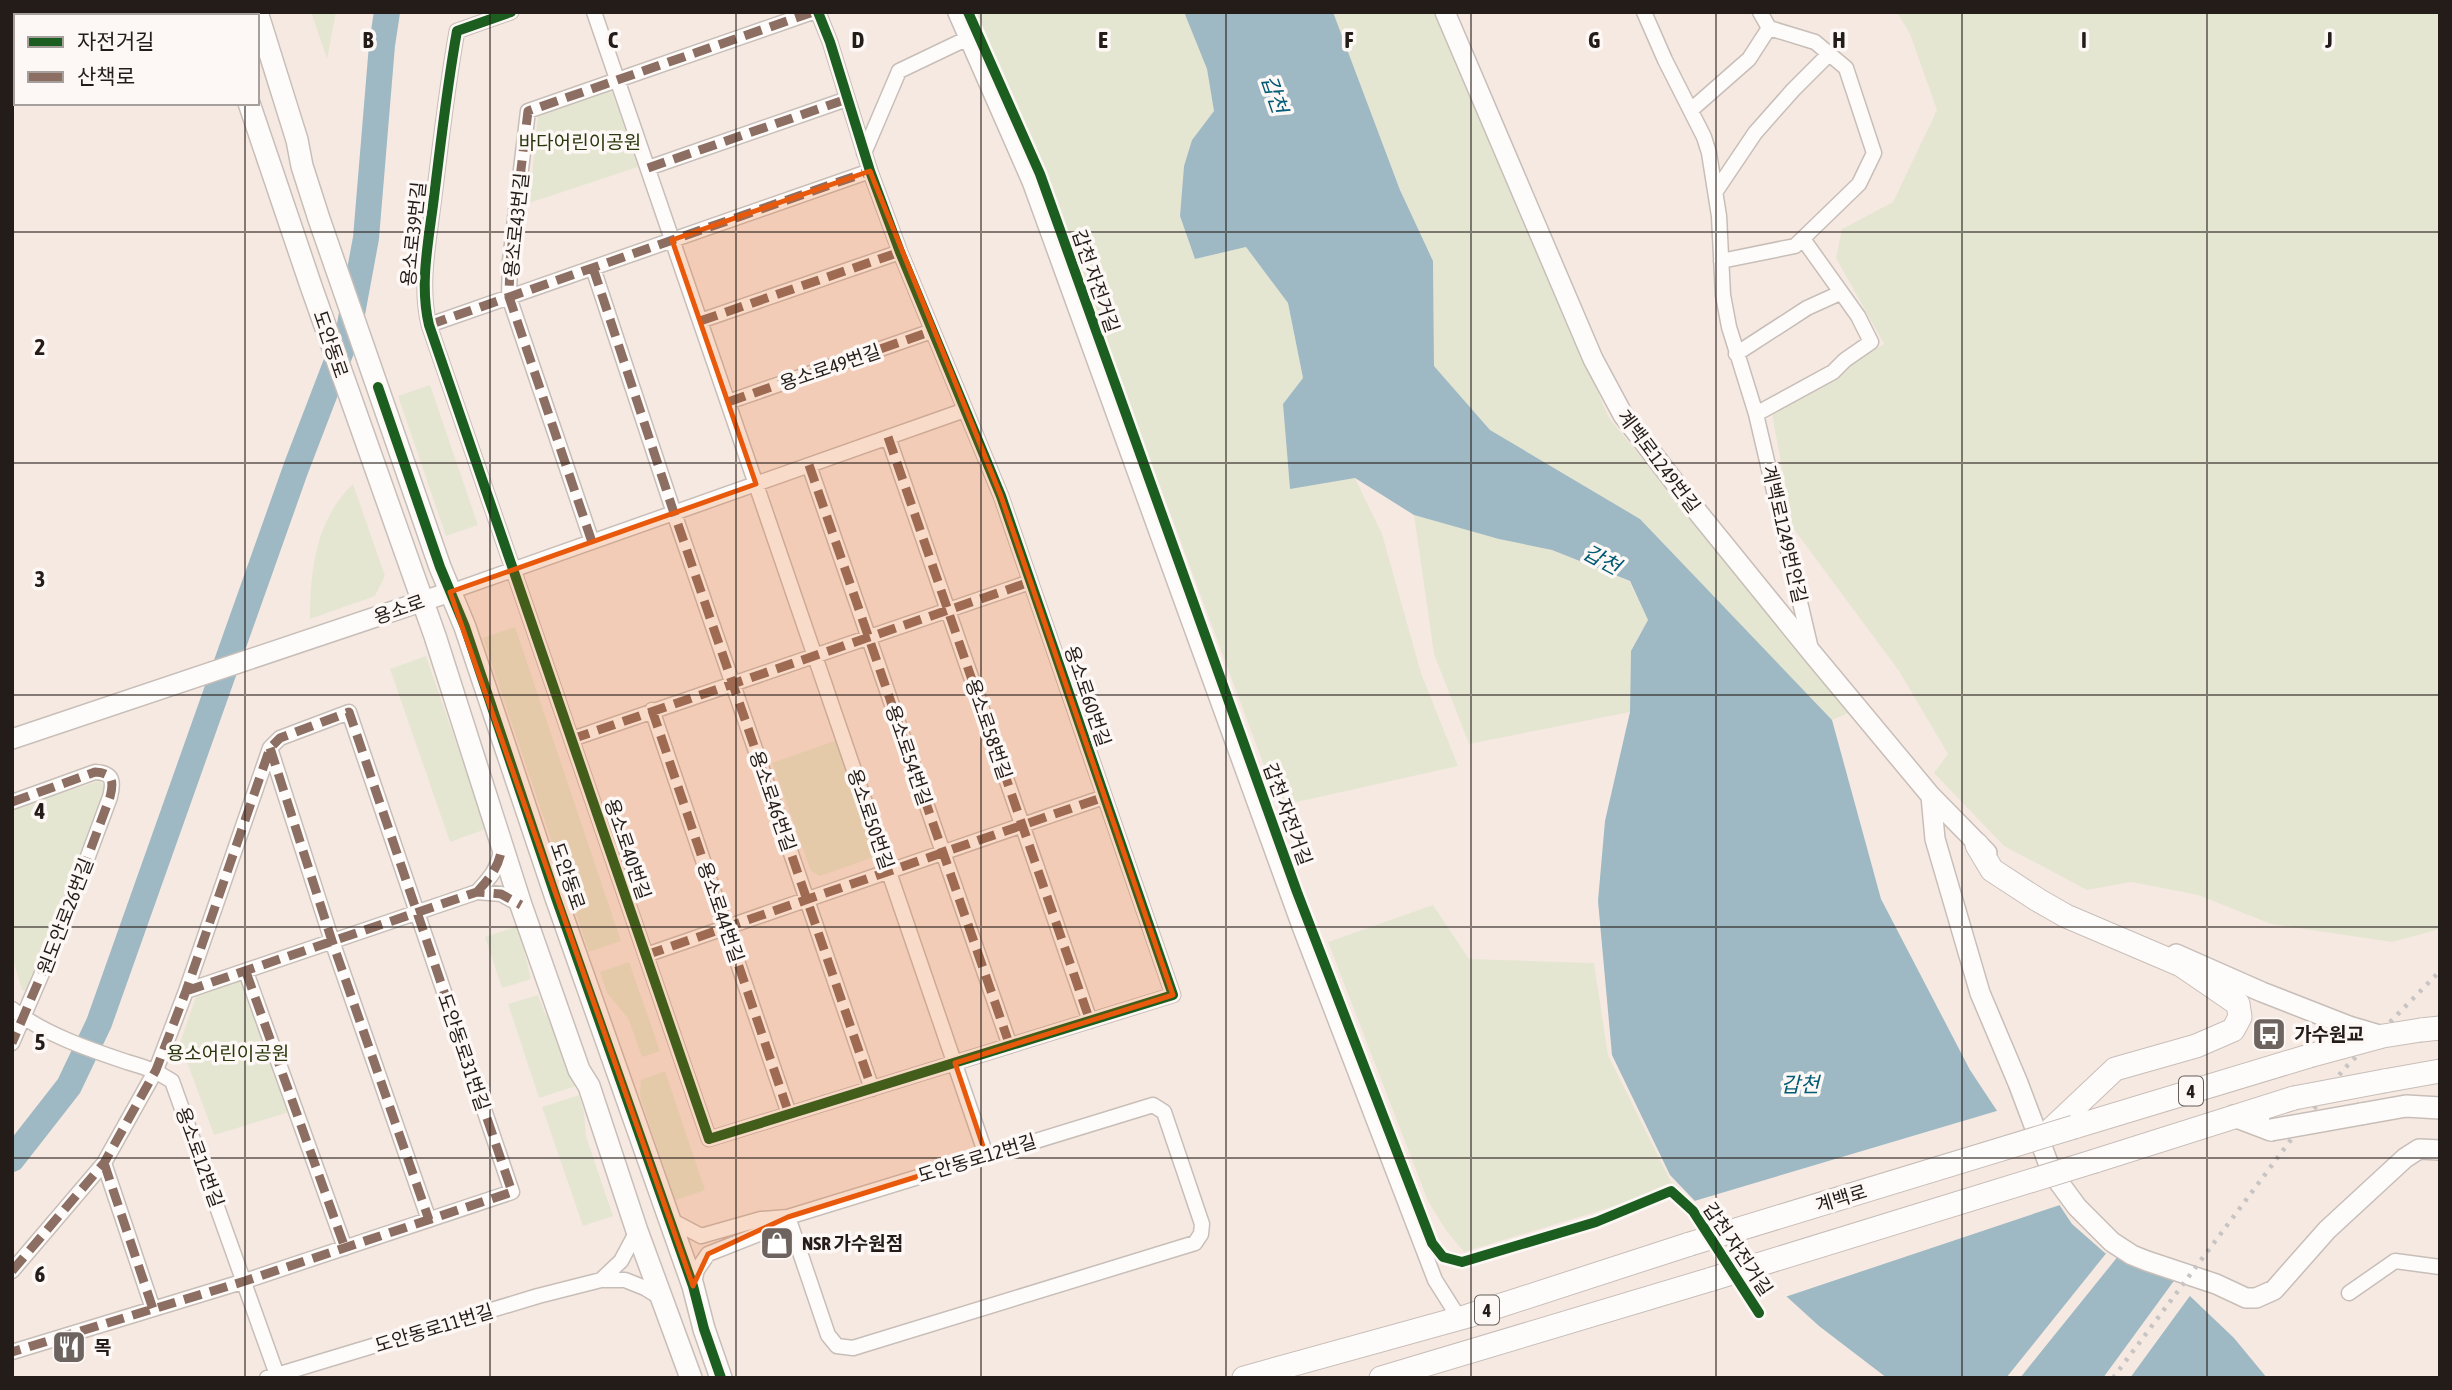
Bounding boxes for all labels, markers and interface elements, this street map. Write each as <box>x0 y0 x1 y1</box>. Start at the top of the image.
legend <box>14 14 259 105</box>
text: B <box>363 27 374 53</box>
text: C <box>608 27 619 53</box>
text: D <box>852 27 865 53</box>
text: E <box>1098 27 1108 53</box>
text: F <box>1344 27 1354 53</box>
text: G <box>1588 27 1600 53</box>
text: H <box>1832 27 1846 53</box>
text: I <box>2081 27 2087 53</box>
text: J <box>2324 27 2333 53</box>
text: 자전거길 <box>77 29 154 53</box>
text: 산책로 <box>77 64 135 88</box>
water label: 갑천 <box>1257 72 1294 119</box>
park label: 바다어린이공원 <box>519 131 641 153</box>
street label: 용소로43번길 <box>500 172 532 278</box>
street label: 용소로39번길 <box>397 181 429 287</box>
street label: 갑천 자전거길 <box>1068 227 1124 335</box>
street label: 도안동로 <box>309 307 353 381</box>
text: 2 <box>35 334 45 360</box>
street label: 용소로49번길 <box>777 339 883 395</box>
street label: 계백로1249번길 <box>1613 405 1705 517</box>
street label: 계백로1249번안길 <box>1758 463 1812 605</box>
water label: 갑천 <box>1579 539 1627 580</box>
text: 3 <box>35 566 45 592</box>
street label: 용소로 <box>371 590 427 628</box>
street label: 용소로60번길 <box>1060 643 1116 749</box>
street label: 용소로58번길 <box>961 676 1017 782</box>
street label: 용소로54번길 <box>881 702 937 808</box>
street label: 용소로46번길 <box>745 748 801 854</box>
street label: 갑천 자전거길 <box>1259 760 1317 868</box>
street label: 용소로50번길 <box>843 766 899 872</box>
street label: 용소로40번길 <box>600 796 656 902</box>
text: 4 <box>34 798 46 824</box>
street label: 도안동로 <box>546 839 590 913</box>
street label: 원도안로26번길 <box>33 855 97 977</box>
street label: 용소로44번길 <box>693 859 749 965</box>
street label: 도안동로31번길 <box>434 990 494 1114</box>
bus stop icon: 가수원교 <box>2250 1015 2288 1053</box>
place label: 가수원교 <box>2294 1023 2364 1045</box>
text: 5 <box>35 1029 46 1055</box>
park label: 용소어린이공원 <box>167 1042 289 1064</box>
water label: 갑천 <box>1781 1072 1822 1096</box>
road number: 4 <box>2179 1076 2203 1106</box>
street label: 용소로12번길 <box>172 1104 228 1210</box>
street label: 도안동로12번길 <box>915 1130 1039 1186</box>
street label: 계백로 <box>1813 1180 1869 1216</box>
street label: 갑천 자전거길 <box>1699 1198 1777 1300</box>
shop icon: NSR 가수원점 <box>758 1224 796 1262</box>
place label: NSR 가수원점 <box>802 1232 903 1254</box>
text: 6 <box>35 1261 46 1287</box>
road number: 4 <box>1475 1296 1499 1324</box>
street label: 도안동로11번길 <box>372 1300 496 1356</box>
restaurant icon: 목 <box>50 1328 88 1366</box>
place label: 목 <box>94 1336 111 1358</box>

